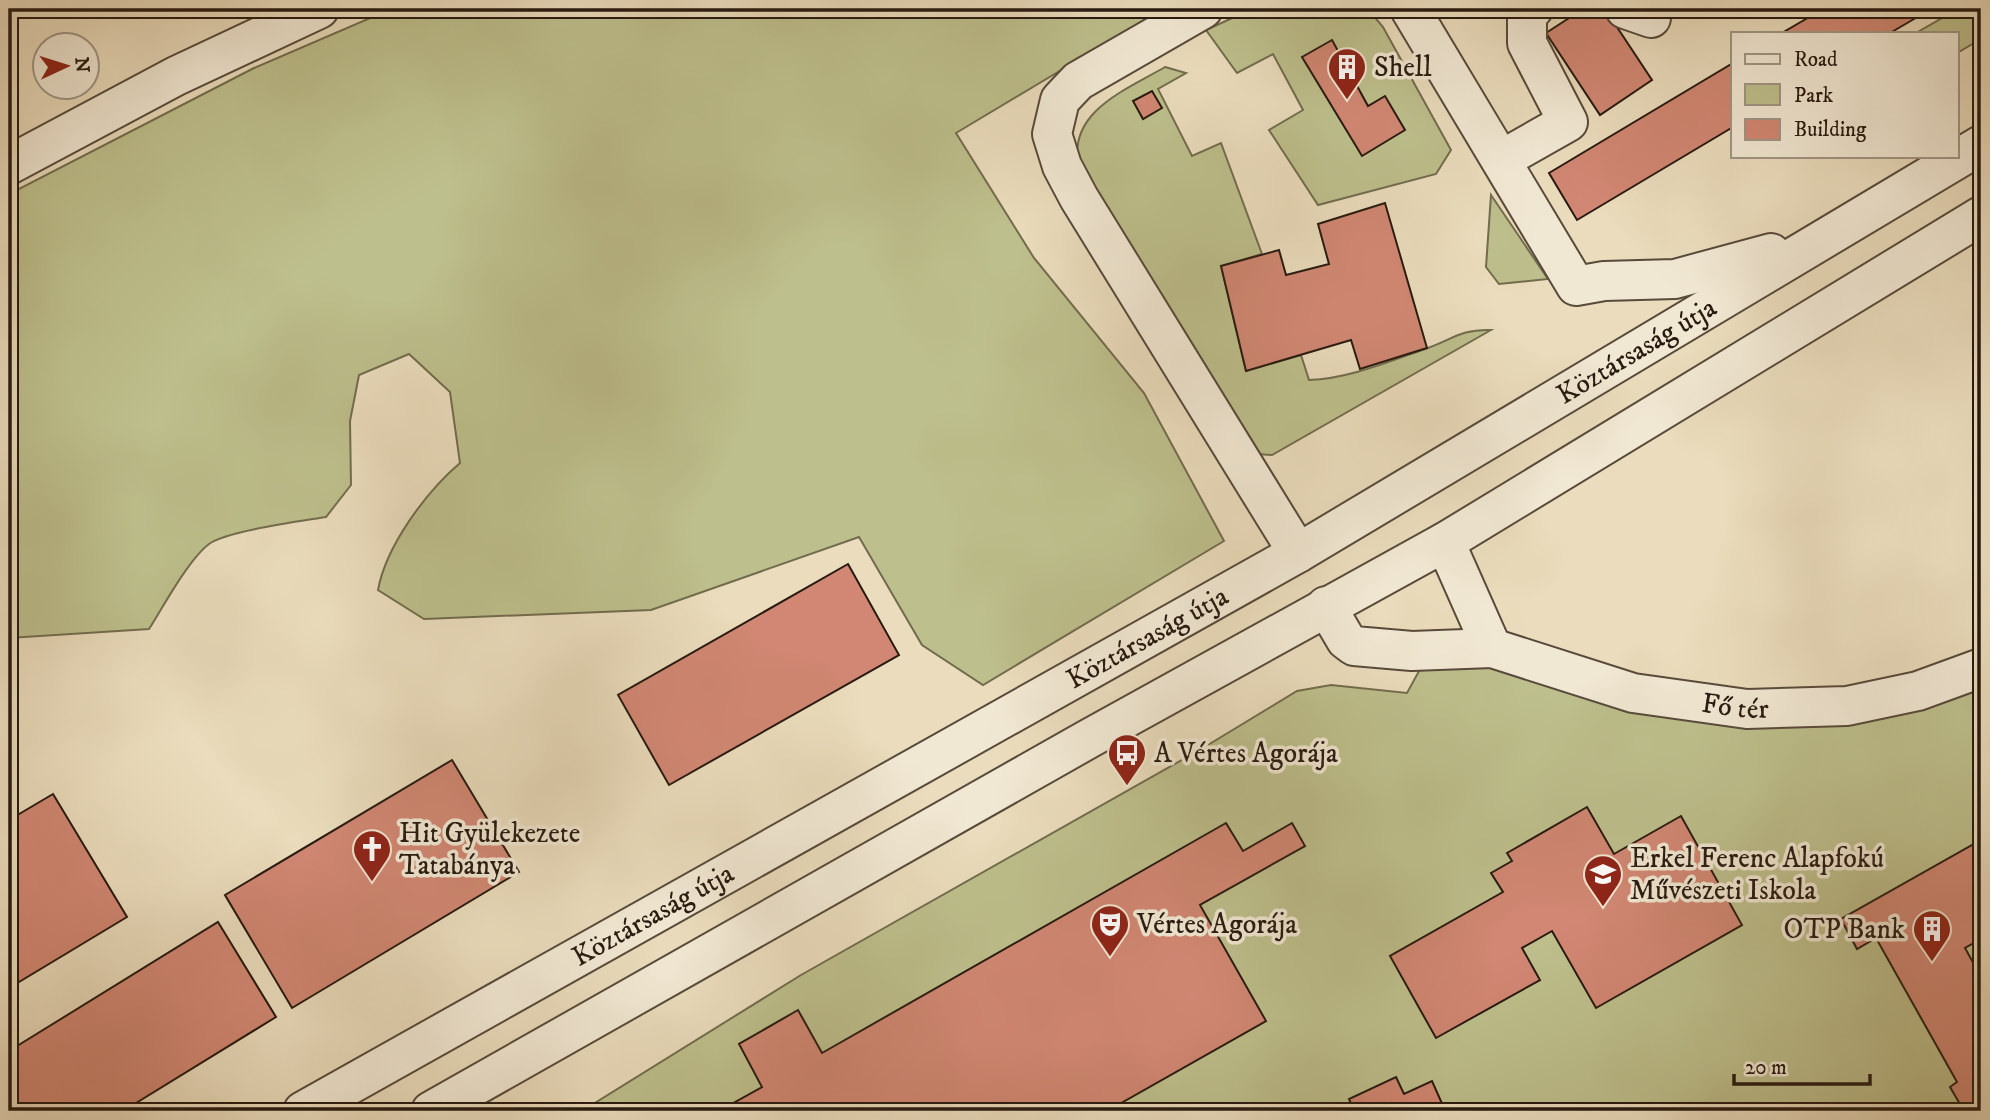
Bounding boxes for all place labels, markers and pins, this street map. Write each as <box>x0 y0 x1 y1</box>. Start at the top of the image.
building icon: Shell <box>1326 46 1368 101</box>
place label: Shell <box>1374 50 1432 85</box>
bus stop icon: A Vértes Agorája <box>1106 732 1148 787</box>
place label: A Vértes Agorája <box>1154 736 1338 771</box>
place label: Hit Gyülekezete Tatabánya <box>399 816 580 883</box>
church icon: Hit Gyülekezete Tatabánya <box>351 828 393 883</box>
place label: Erkel Ferenc Alapfokú Művészeti Iskola <box>1630 841 1884 908</box>
school or university icon: Erkel Ferenc Alapfokú Művészeti Iskola <box>1582 853 1624 908</box>
theatre icon: Vértes Agorája <box>1089 903 1131 958</box>
place label: Vértes Agorája <box>1136 907 1297 942</box>
building icon: OTP Bank <box>1911 908 1953 963</box>
place label: OTP Bank <box>1784 912 1905 947</box>

